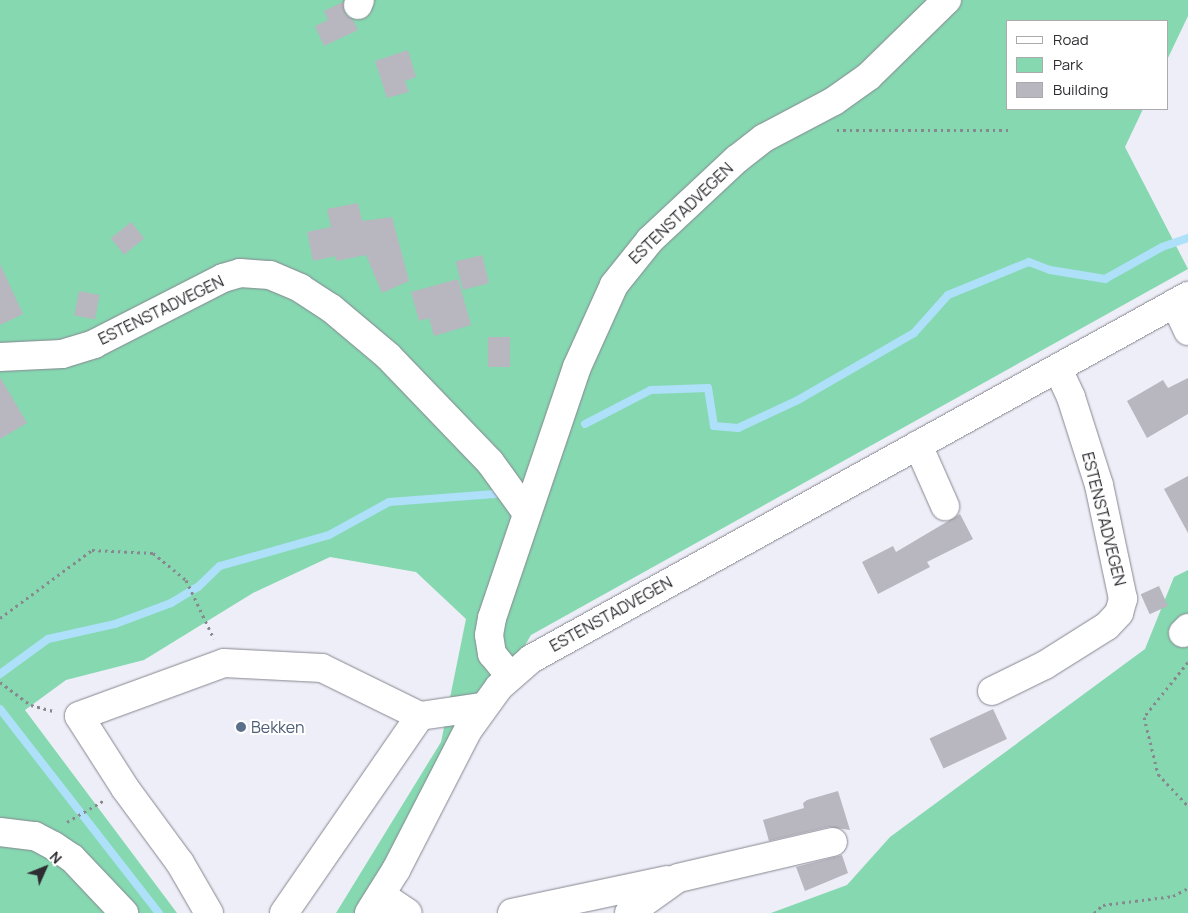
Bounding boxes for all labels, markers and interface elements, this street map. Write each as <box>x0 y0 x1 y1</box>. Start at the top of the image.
legend <box>1006 20 1168 110</box>
text: Road <box>1053 29 1089 50</box>
text: Park <box>1053 54 1083 75</box>
text: Building <box>1053 79 1108 100</box>
street label: ESTENSTADVEGEN <box>625 158 737 268</box>
street label: ESTENSTADVEGEN <box>95 271 227 349</box>
street label: ESTENSTADVEGEN <box>1078 450 1130 588</box>
street label: ESTENSTADVEGEN <box>546 572 676 656</box>
place label: Bekken <box>251 717 304 737</box>
marker: Bekken <box>235 721 247 733</box>
north arrow <box>20 843 70 893</box>
text: N <box>46 847 66 867</box>

